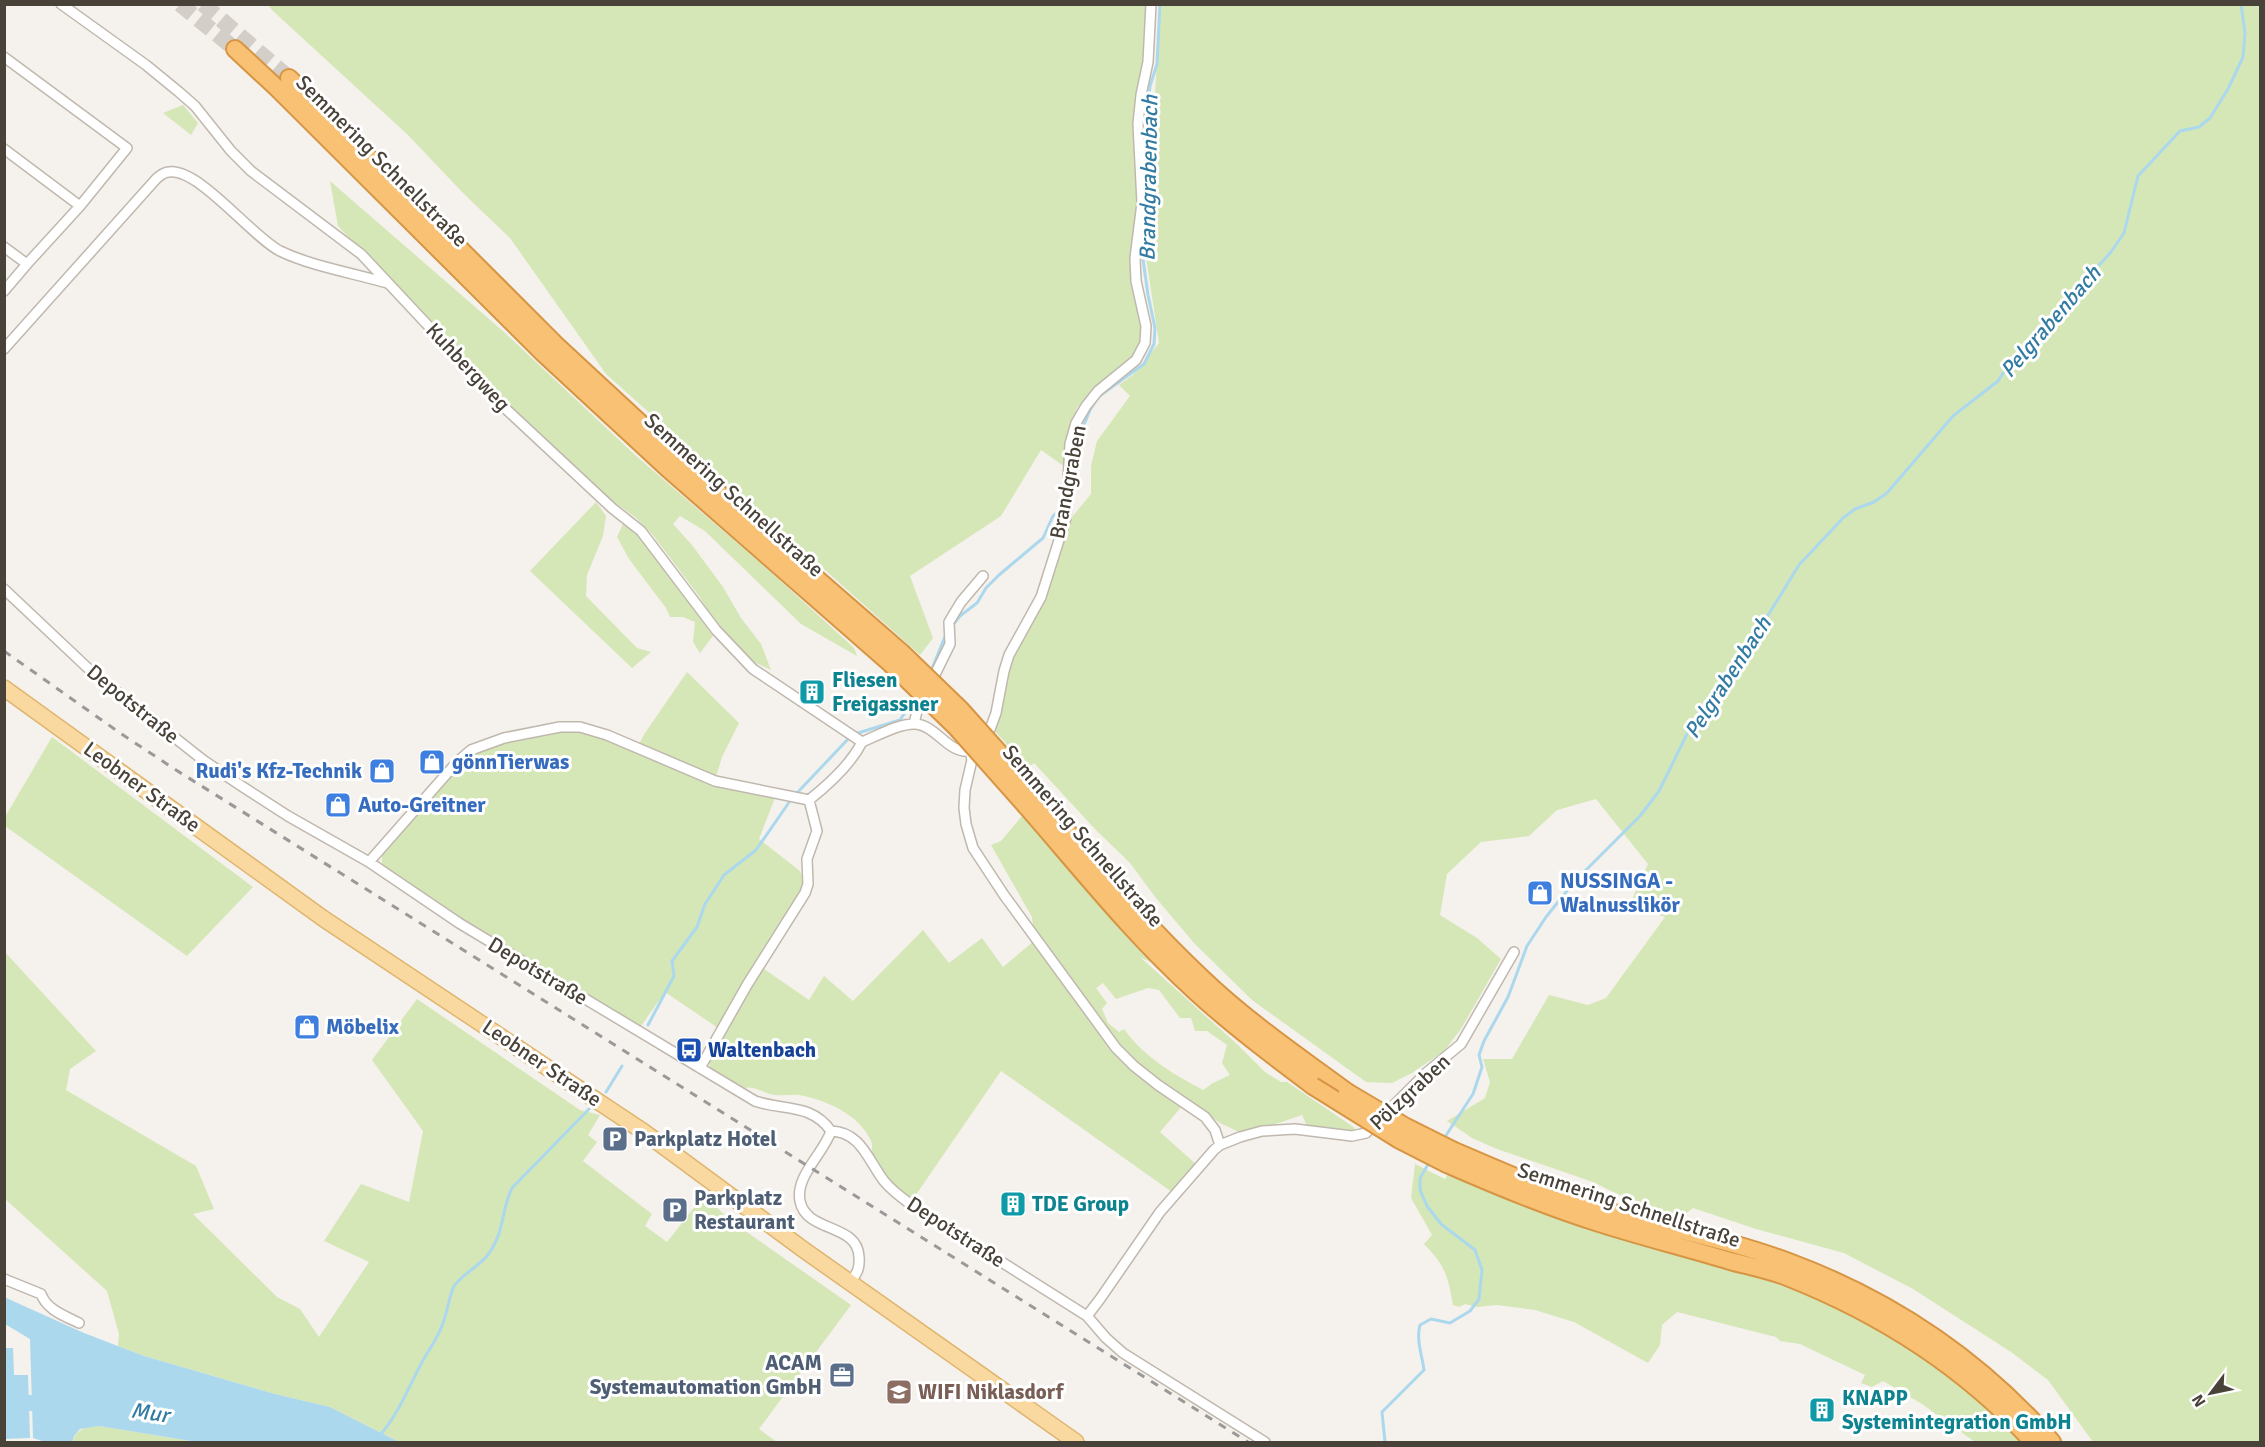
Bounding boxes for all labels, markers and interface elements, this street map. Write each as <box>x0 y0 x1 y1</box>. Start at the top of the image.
street label: Semmering Schnellstraße <box>291 70 473 252</box>
water label: Brandgrabenbach <box>1134 94 1163 261</box>
water label: Pelgrabenbach <box>1994 259 2107 383</box>
street label: Kuhbergweg <box>420 317 516 417</box>
street label: Semmering Schnellstraße <box>639 408 829 582</box>
street label: Brandgraben <box>1044 423 1092 541</box>
water label: Pelgrabenbach <box>1678 611 1777 743</box>
street label: Depotstraße <box>81 659 185 749</box>
place label: Fliesen Freigassner <box>832 667 939 717</box>
building icon: Fliesen Freigassner <box>797 677 827 707</box>
street label: Leobner Straße <box>78 736 206 838</box>
street label: Semmering Schnellstraße <box>997 740 1169 932</box>
shop icon: gönnTierwas <box>417 747 447 777</box>
place label: gönnTierwas <box>452 749 569 775</box>
shop icon: Rudi's Kfz-Technik <box>367 756 397 786</box>
place label: Rudi's Kfz-Technik <box>196 758 362 784</box>
shop icon: Auto-Greitner <box>323 790 353 820</box>
place label: Auto-Greitner <box>358 792 486 818</box>
place label: NUSSINGA - Walnusslikör <box>1560 868 1680 918</box>
shop icon: NUSSINGA - Walnusslikör <box>1525 878 1555 908</box>
street label: Depotstraße <box>483 931 593 1011</box>
shop icon: Möbelix <box>292 1012 322 1042</box>
place label: Möbelix <box>326 1014 400 1040</box>
street label: Leobner Straße <box>477 1014 607 1112</box>
bus stop icon: Waltenbach <box>674 1035 704 1065</box>
place label: Waltenbach <box>708 1037 816 1063</box>
street label: Pölzgraben <box>1364 1048 1456 1136</box>
parking icon: Parkplatz Hotel <box>600 1124 630 1154</box>
place label: Parkplatz Hotel <box>634 1126 777 1152</box>
street label: Semmering Schnellstraße <box>1514 1157 1744 1253</box>
place label: Parkplatz Restaurant <box>694 1185 795 1235</box>
building icon: TDE Group <box>998 1189 1028 1219</box>
street label: Depotstraße <box>902 1191 1010 1273</box>
place label: TDE Group <box>1032 1191 1129 1217</box>
parking icon: Parkplatz Restaurant <box>660 1195 690 1225</box>
place label: ACAM Systemautomation GmbH <box>590 1350 822 1400</box>
office icon: ACAM Systemautomation GmbH <box>827 1360 857 1390</box>
north arrow <box>2181 1363 2241 1423</box>
school or university icon: WIFI Niklasdorf <box>884 1377 914 1407</box>
place label: WIFI Niklasdorf <box>918 1379 1065 1405</box>
place label: KNAPP Systemintegration GmbH <box>1842 1385 2072 1435</box>
text: N <box>2188 1390 2211 1410</box>
building icon: KNAPP Systemintegration GmbH <box>1807 1395 1837 1425</box>
water label: Mur <box>129 1396 173 1429</box>

